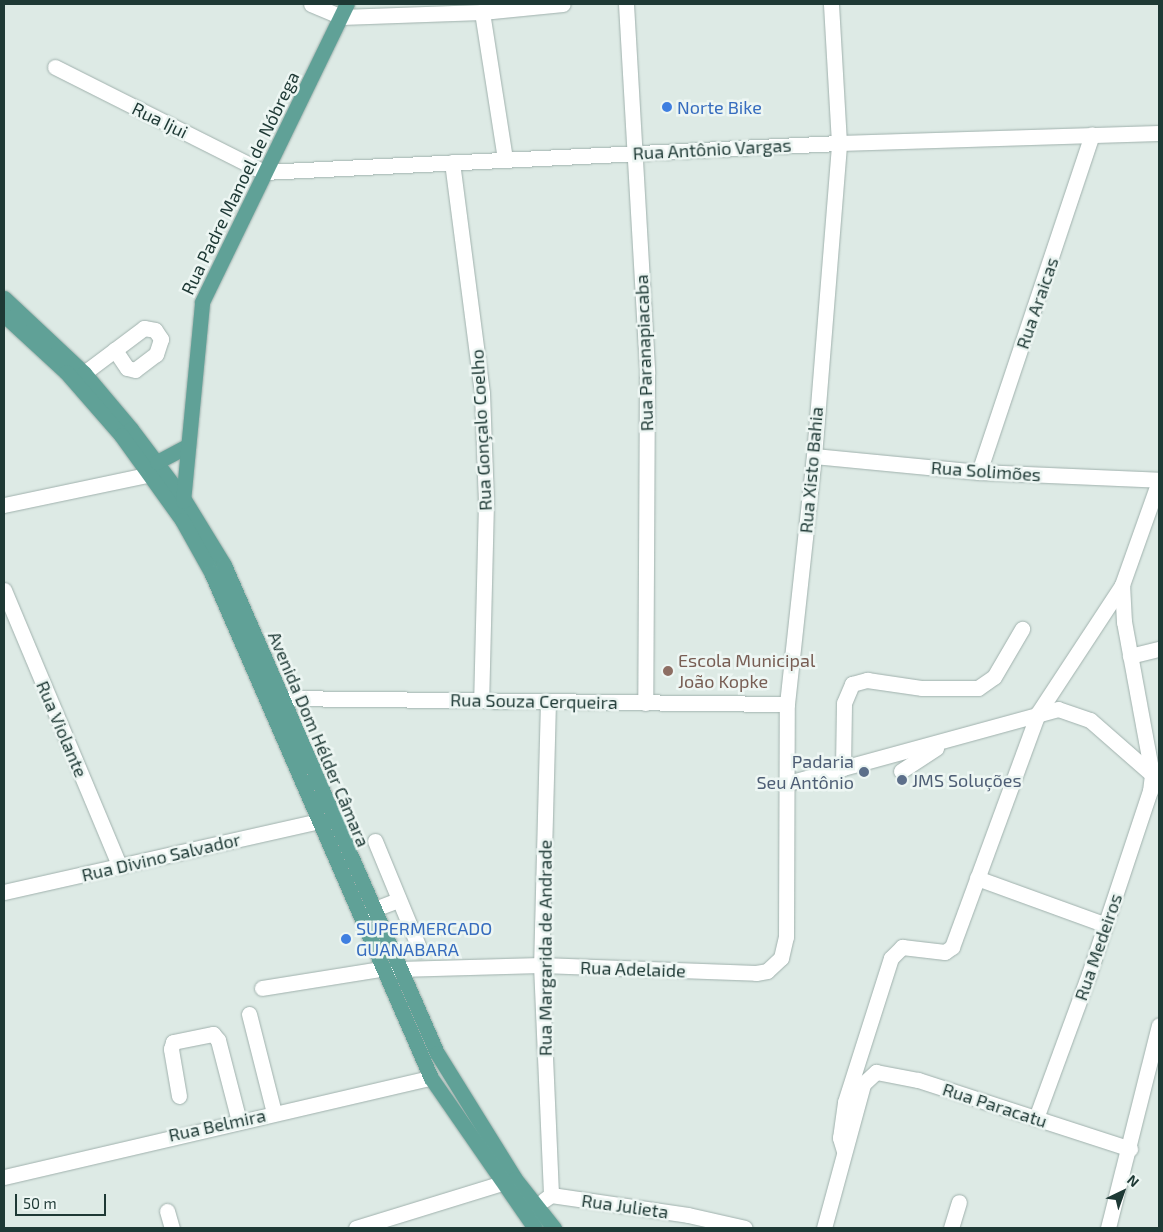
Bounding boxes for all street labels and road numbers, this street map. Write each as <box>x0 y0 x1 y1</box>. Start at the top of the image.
street label: Rua Padre Manoel de Nóbrega <box>176 68 304 298</box>
street label: Rua Ijui <box>129 97 191 143</box>
street label: Rua Antônio Vargas <box>632 134 792 164</box>
street label: Rua Araicas <box>1011 254 1063 352</box>
street label: Rua Paranapiacaba <box>630 274 658 432</box>
street label: Rua Gonçalo Coelho <box>466 349 496 511</box>
street label: Rua Xisto Bahia <box>795 406 827 534</box>
street label: Rua Solimões <box>930 456 1042 486</box>
street label: Avenida Dom Hélder Câmara <box>264 628 374 850</box>
street label: Rua Violante <box>32 677 92 781</box>
street label: Rua Souza Cerqueira <box>450 689 618 713</box>
street label: Rua Divino Salvador <box>79 828 243 886</box>
street label: Rua Margarida de Andrade <box>534 840 556 1056</box>
street label: Rua Medeiros <box>1070 891 1126 1003</box>
street label: Rua Adelaide <box>580 956 686 982</box>
street label: Rua Paracatu <box>940 1078 1050 1132</box>
street label: Rua Belmira <box>166 1104 268 1146</box>
street label: Rua Julieta <box>580 1189 670 1223</box>

